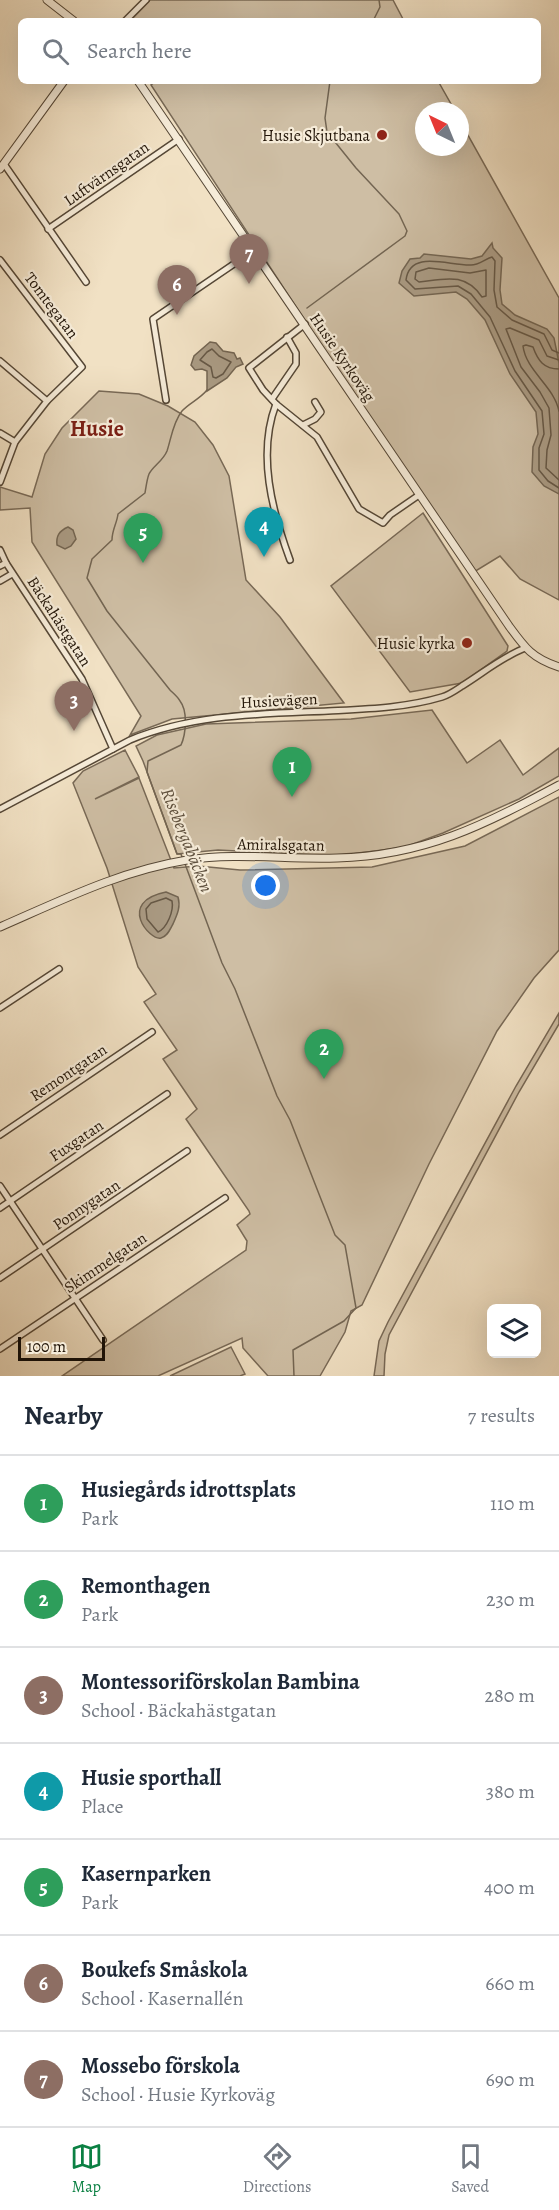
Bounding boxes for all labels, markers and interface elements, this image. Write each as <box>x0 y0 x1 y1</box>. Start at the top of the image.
search box <box>18 18 541 84</box>
icon: search <box>39 35 72 68</box>
text: Search here <box>87 36 192 66</box>
north arrow <box>415 102 469 156</box>
place label: Husie Skjutbana <box>262 125 371 147</box>
marker: Husie Skjutbana <box>375 128 389 142</box>
street label: Luftvärnsgatan <box>59 136 154 211</box>
pin: 7 <box>230 234 268 284</box>
pin: 6 <box>158 266 196 315</box>
street label: Tomtegatan <box>19 268 84 344</box>
street label: Husie Kyrkoväg <box>304 309 380 406</box>
district label: Husie <box>70 414 124 444</box>
pin: 4 <box>244 508 284 557</box>
pin: 5 <box>124 514 162 563</box>
street label: Bäckahästgatan <box>22 572 97 671</box>
place label: Husie kyrka <box>377 633 456 655</box>
marker: Husie kyrka <box>460 636 474 650</box>
pin: 3 <box>54 682 94 731</box>
street label: Husievägen <box>240 688 318 714</box>
pin: 1 <box>272 748 312 797</box>
water label: Risebergabäcken <box>155 784 219 896</box>
street label: Amiralsgatan <box>236 833 325 857</box>
your location <box>251 871 280 900</box>
pin: 2 <box>304 1030 344 1079</box>
street label: Remontgatan <box>26 1039 112 1107</box>
street label: Fuxgatan <box>45 1115 108 1167</box>
street label: Ponnygatan <box>49 1174 125 1235</box>
street label: Skimmelgatan <box>60 1227 151 1299</box>
map controls <box>487 1304 541 1358</box>
button: layers <box>487 1304 541 1358</box>
scale bar <box>18 1334 105 1362</box>
text: 100 m <box>27 1336 66 1358</box>
text: Nearby <box>24 1398 103 1433</box>
text: 7 results <box>468 1402 535 1429</box>
text: Husiegårds idrottsplats <box>81 1475 296 1505</box>
text: 1 <box>40 1490 47 1517</box>
text: 110 m <box>490 1490 535 1517</box>
text: Park <box>81 1505 119 1532</box>
text: Remonthagen <box>81 1571 210 1601</box>
text: 2 <box>39 1586 48 1613</box>
text: 230 m <box>486 1586 535 1613</box>
text: Park <box>81 1601 119 1628</box>
text: Montessoriförskolan Bambina <box>81 1667 360 1697</box>
text: 3 <box>39 1682 48 1709</box>
text: 280 m <box>485 1682 535 1709</box>
text: School · Bäckahästgatan <box>81 1697 276 1724</box>
text: Husie sporthall <box>81 1763 221 1793</box>
text: 4 <box>39 1778 48 1805</box>
text: 380 m <box>486 1778 535 1805</box>
text: Place <box>81 1793 123 1820</box>
text: Kasernparken <box>81 1859 211 1889</box>
text: 5 <box>39 1874 48 1901</box>
text: 400 m <box>484 1874 535 1901</box>
text: Park <box>81 1889 119 1916</box>
text: Boukefs Småskola <box>81 1955 248 1985</box>
text: 6 <box>39 1970 48 1997</box>
text: 660 m <box>485 1970 535 1997</box>
text: School · Kasernallén <box>81 1985 243 2012</box>
text: Mossebo förskola <box>81 2051 240 2081</box>
text: 7 <box>39 2066 48 2093</box>
text: 690 m <box>485 2066 535 2093</box>
text: School · Husie Kyrkoväg <box>81 2081 275 2108</box>
tab: Map <box>70 2140 103 2198</box>
tab: Directions <box>243 2140 311 2198</box>
tab: Saved <box>451 2140 489 2198</box>

